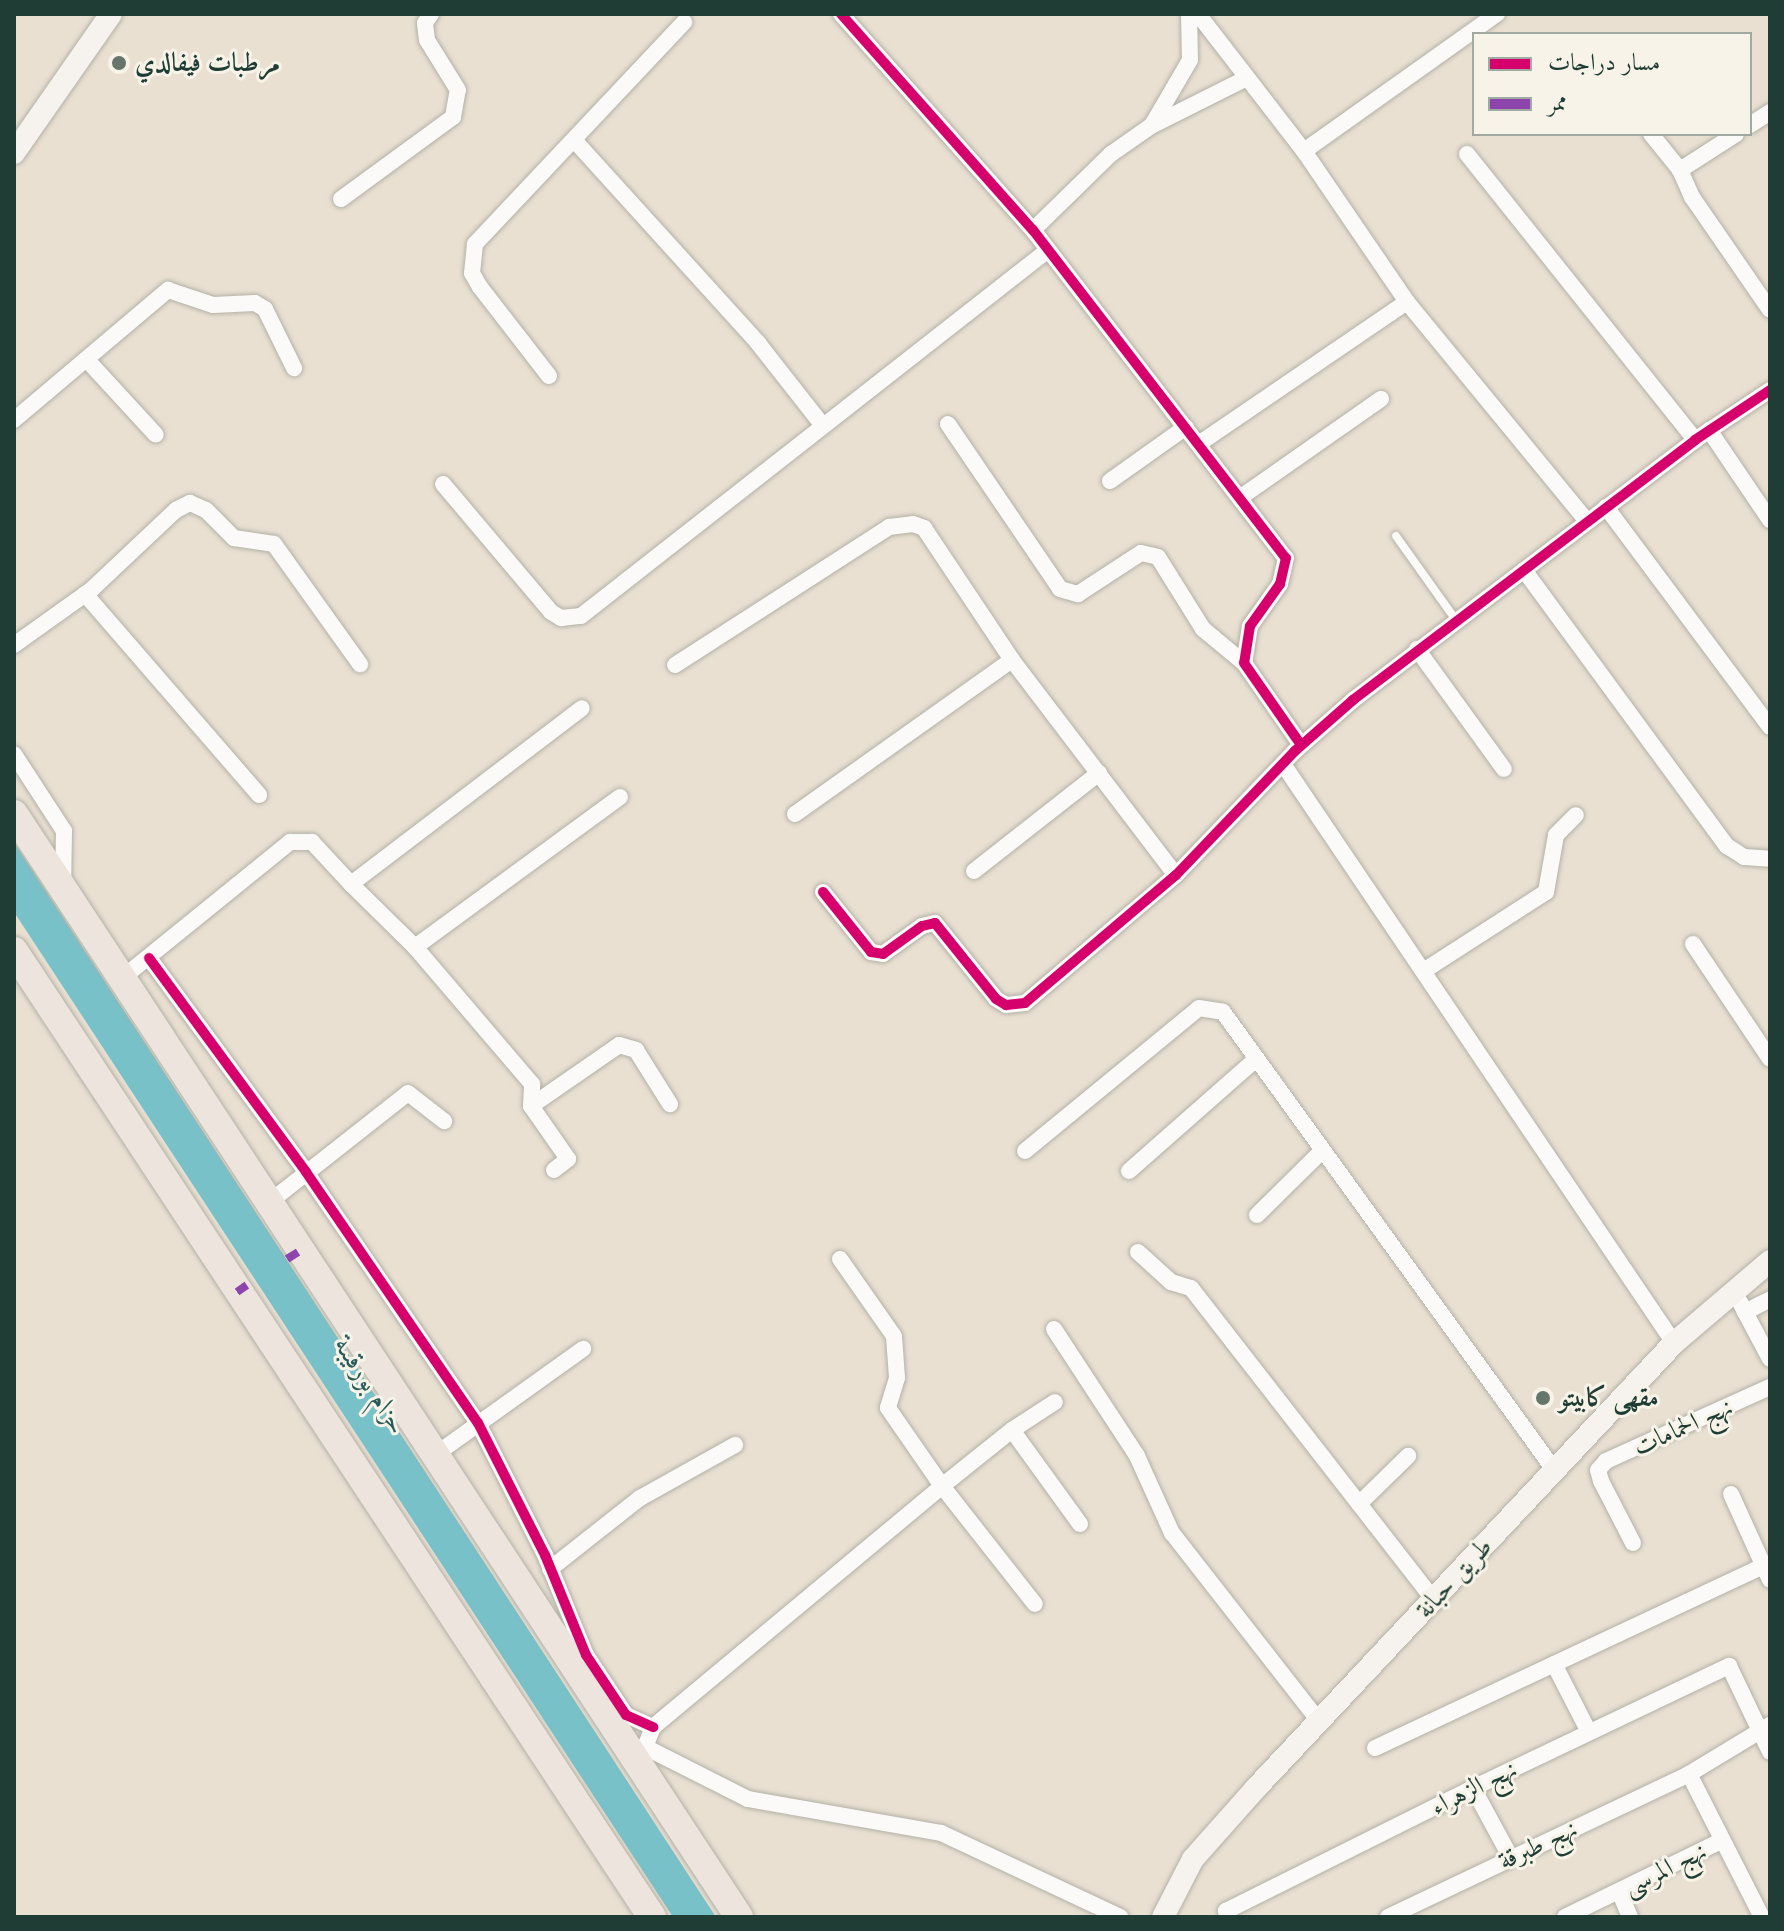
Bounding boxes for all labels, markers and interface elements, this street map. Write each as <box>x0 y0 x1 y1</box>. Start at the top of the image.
legend <box>1472 32 1752 136</box>
place label: مرطبات فيفالدي <box>135 47 280 79</box>
text: مسار دراجات <box>1548 47 1660 76</box>
marker: مرطبات فيفالدي <box>110 54 128 72</box>
text: ممر <box>1548 87 1567 116</box>
water label: حزام بورقيبة <box>328 1330 416 1440</box>
place label: مقهى كابيتو <box>1559 1382 1659 1414</box>
marker: مقهى كابيتو <box>1534 1389 1552 1407</box>
street label: نهج الحمامات <box>1628 1391 1738 1463</box>
street label: طريق حبانة <box>1409 1531 1499 1625</box>
street label: نهج الزهراء <box>1426 1754 1522 1822</box>
street label: نهج طبرقة <box>1493 1813 1583 1877</box>
street label: نهج المرسى <box>1618 1835 1712 1903</box>

